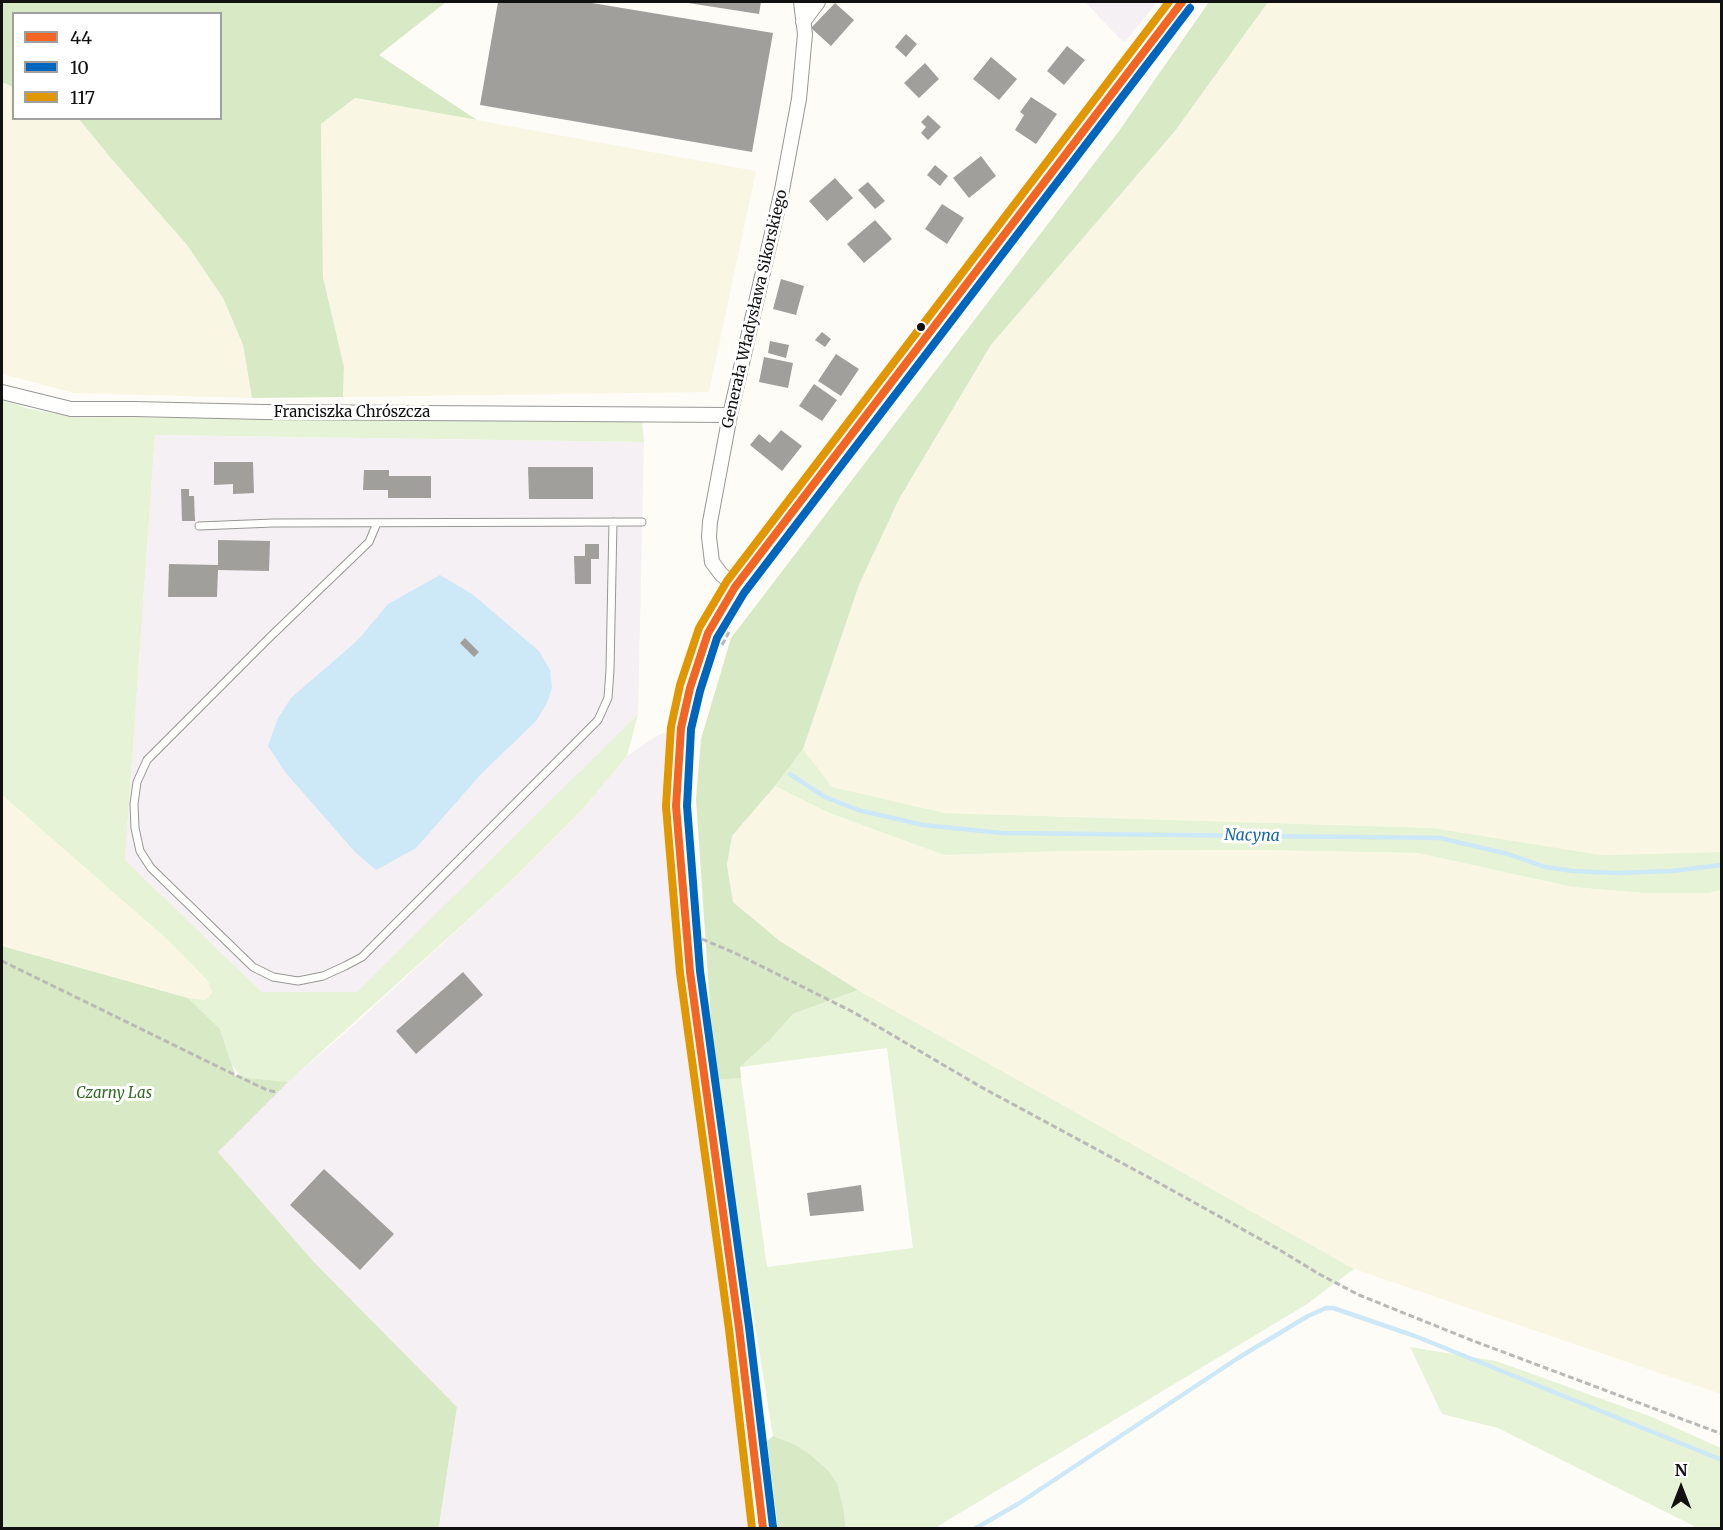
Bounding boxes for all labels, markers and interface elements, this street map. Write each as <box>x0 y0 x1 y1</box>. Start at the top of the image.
legend <box>12 12 222 120</box>
text: 44 <box>70 26 92 49</box>
text: 10 <box>70 56 89 79</box>
text: 117 <box>70 86 95 109</box>
street label: Generała Władysława Sikorskiego <box>719 188 791 430</box>
unlabelled marker <box>915 321 927 333</box>
street label: Franciszka Chrószcza <box>274 404 430 422</box>
water label: Nacyna <box>1224 826 1280 846</box>
park label: Czarny Las <box>76 1085 152 1103</box>
north arrow <box>1651 1458 1711 1518</box>
text: N <box>1675 1460 1687 1480</box>

